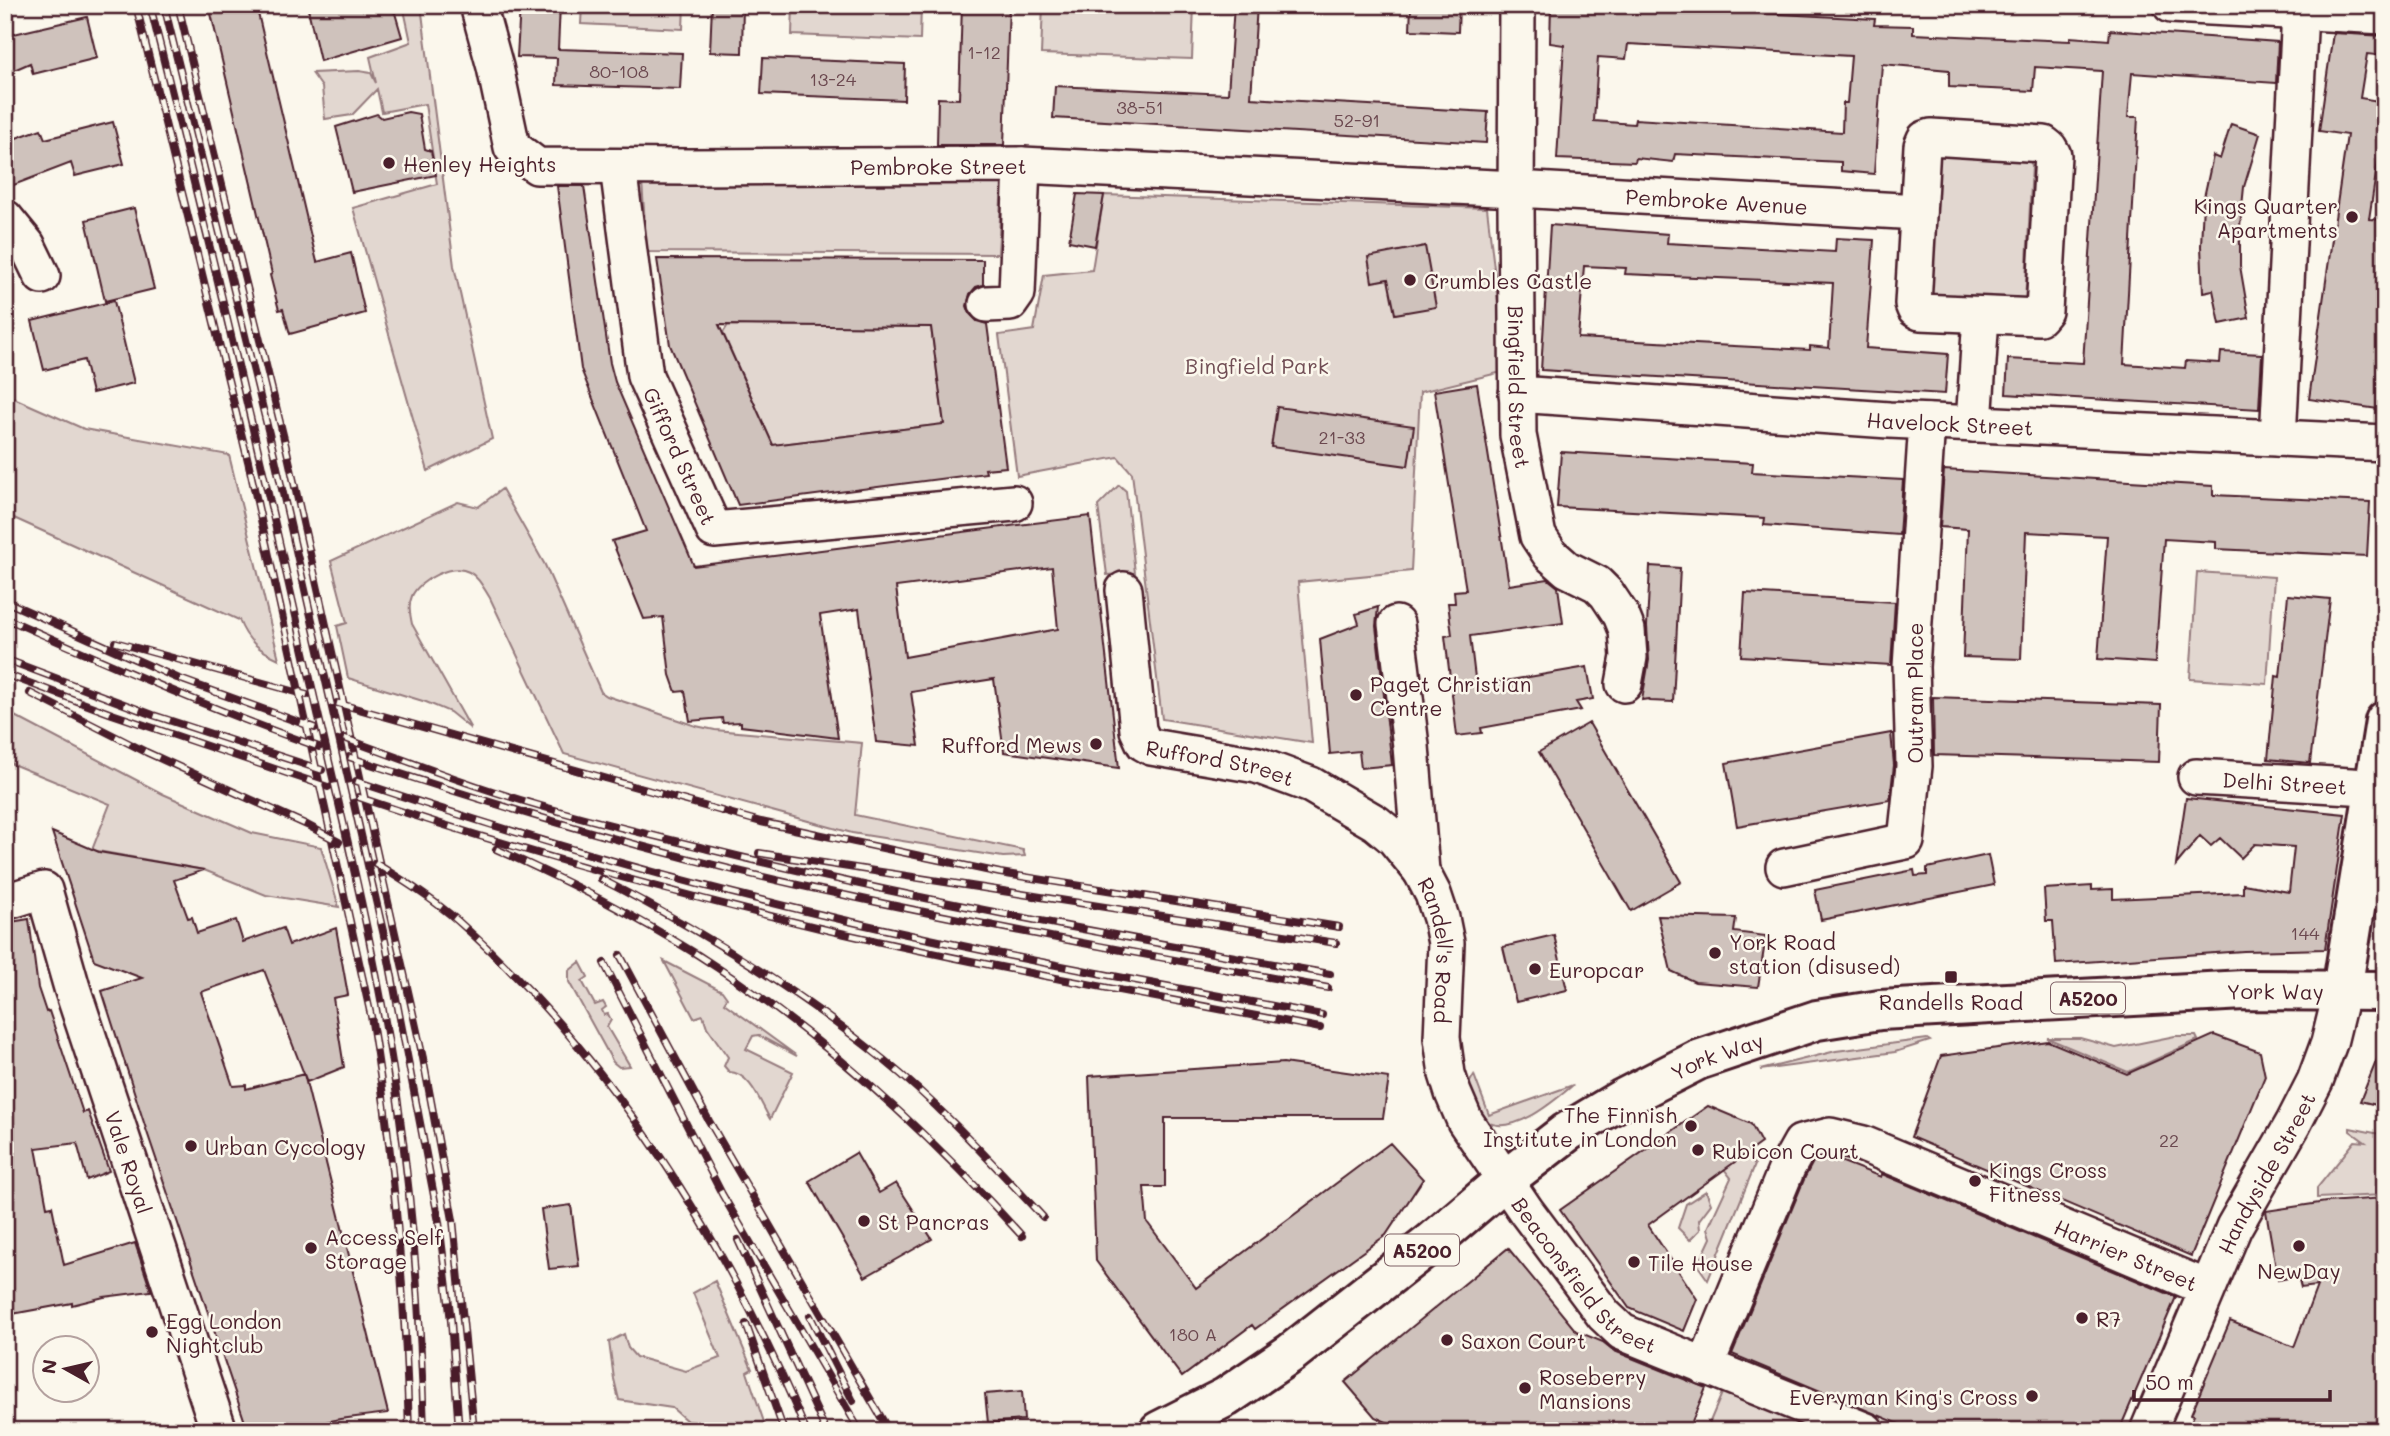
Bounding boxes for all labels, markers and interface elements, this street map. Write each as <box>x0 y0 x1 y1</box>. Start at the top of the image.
house number: 1-12 <box>967 40 1001 64</box>
house number: 80-108 <box>589 59 649 83</box>
house number: 13-24 <box>810 67 857 91</box>
house number: 38-51 <box>1116 95 1164 119</box>
house number: 52-91 <box>1334 108 1380 132</box>
place label: Henley Heights <box>403 150 556 177</box>
street label: Pembroke Street <box>850 151 1028 180</box>
marker: Henley Heights <box>381 155 397 171</box>
street label: Pembroke Avenue <box>1625 182 1809 219</box>
place label: Kings Quarter Apartments <box>2194 192 2338 243</box>
marker: Kings Quarter Apartments <box>2344 209 2360 225</box>
place label: Crumbles Castle <box>1424 267 1592 294</box>
marker: Crumbles Castle <box>1402 272 1418 288</box>
street label: Bingfield Street <box>1503 305 1538 471</box>
park label: Bingfield Park <box>1185 352 1329 379</box>
street label: Gifford Street <box>638 382 723 529</box>
street label: Havelock Street <box>1866 405 2034 440</box>
house number: 21-33 <box>1319 425 1365 449</box>
street label: Outram Place <box>1901 623 1928 763</box>
place label: Paget Christian Centre <box>1370 670 1531 721</box>
marker: Paget Christian Centre <box>1348 687 1364 703</box>
place label: Rufford Mews <box>941 731 1082 758</box>
street label: Rufford Street <box>1144 733 1298 791</box>
marker: Rufford Mews <box>1088 736 1104 752</box>
street label: Delhi Street <box>2222 765 2348 799</box>
street label: Randell's Road <box>1413 872 1459 1024</box>
house number: 144 <box>2290 921 2320 945</box>
place label: York Road station (disused) <box>1729 928 1900 979</box>
marker: York Road station (disused) <box>1707 945 1723 961</box>
place label: Europcar <box>1549 956 1644 983</box>
marker: Europcar <box>1527 961 1543 977</box>
marker: Randells Road <box>1943 969 1959 985</box>
street label: York Way <box>2226 976 2324 1004</box>
road number: A5200 <box>2051 982 2125 1014</box>
place label: Randells Road <box>1879 988 2023 1015</box>
street label: York Way <box>1666 1026 1767 1085</box>
street label: Handyside Street <box>2211 1087 2321 1258</box>
place label: The Finnish Institute in London <box>1483 1101 1677 1152</box>
street label: Vale Royal <box>100 1107 159 1217</box>
marker: The Finnish Institute in London <box>1683 1118 1699 1134</box>
house number: 22 <box>2159 1128 2179 1152</box>
place label: Urban Cycology <box>205 1133 366 1160</box>
place label: Rubicon Court <box>1712 1137 1859 1164</box>
marker: Urban Cycology <box>183 1138 199 1154</box>
marker: Rubicon Court <box>1690 1142 1706 1158</box>
place label: Kings Cross Fitness <box>1989 1156 2107 1207</box>
marker: Kings Cross Fitness <box>1967 1173 1983 1189</box>
street label: Beaconsfield Street <box>1507 1191 1661 1358</box>
place label: St Pancras <box>878 1208 990 1235</box>
street label: Harrier Street <box>2051 1212 2202 1296</box>
marker: St Pancras <box>856 1213 872 1229</box>
place label: Access Self Storage <box>325 1223 443 1274</box>
road number: A5200 <box>1385 1234 1459 1266</box>
marker: NewDay <box>2291 1238 2307 1254</box>
marker: Access Self Storage <box>303 1240 319 1256</box>
place label: Tile House <box>1648 1249 1753 1276</box>
marker: Tile House <box>1626 1254 1642 1270</box>
place label: NewDay <box>2257 1257 2341 1284</box>
place label: R7 <box>2096 1305 2121 1332</box>
place label: Egg London Nightclub <box>166 1307 282 1358</box>
marker: R7 <box>2074 1310 2090 1326</box>
house number: 180 A <box>1169 1322 1217 1346</box>
marker: Egg London Nightclub <box>144 1324 160 1340</box>
place label: Saxon Court <box>1461 1327 1586 1354</box>
marker: Saxon Court <box>1439 1332 1455 1348</box>
north arrow <box>32 1334 102 1404</box>
text: N <box>35 1358 62 1375</box>
scale bar <box>2134 1359 2330 1403</box>
place label: Roseberry Mansions <box>1539 1363 1647 1414</box>
text: 50 m <box>2145 1368 2194 1395</box>
marker: Roseberry Mansions <box>1517 1380 1533 1396</box>
place label: Everyman King's Cross <box>1789 1383 2018 1410</box>
marker: Everyman King's Cross <box>2024 1388 2040 1404</box>

